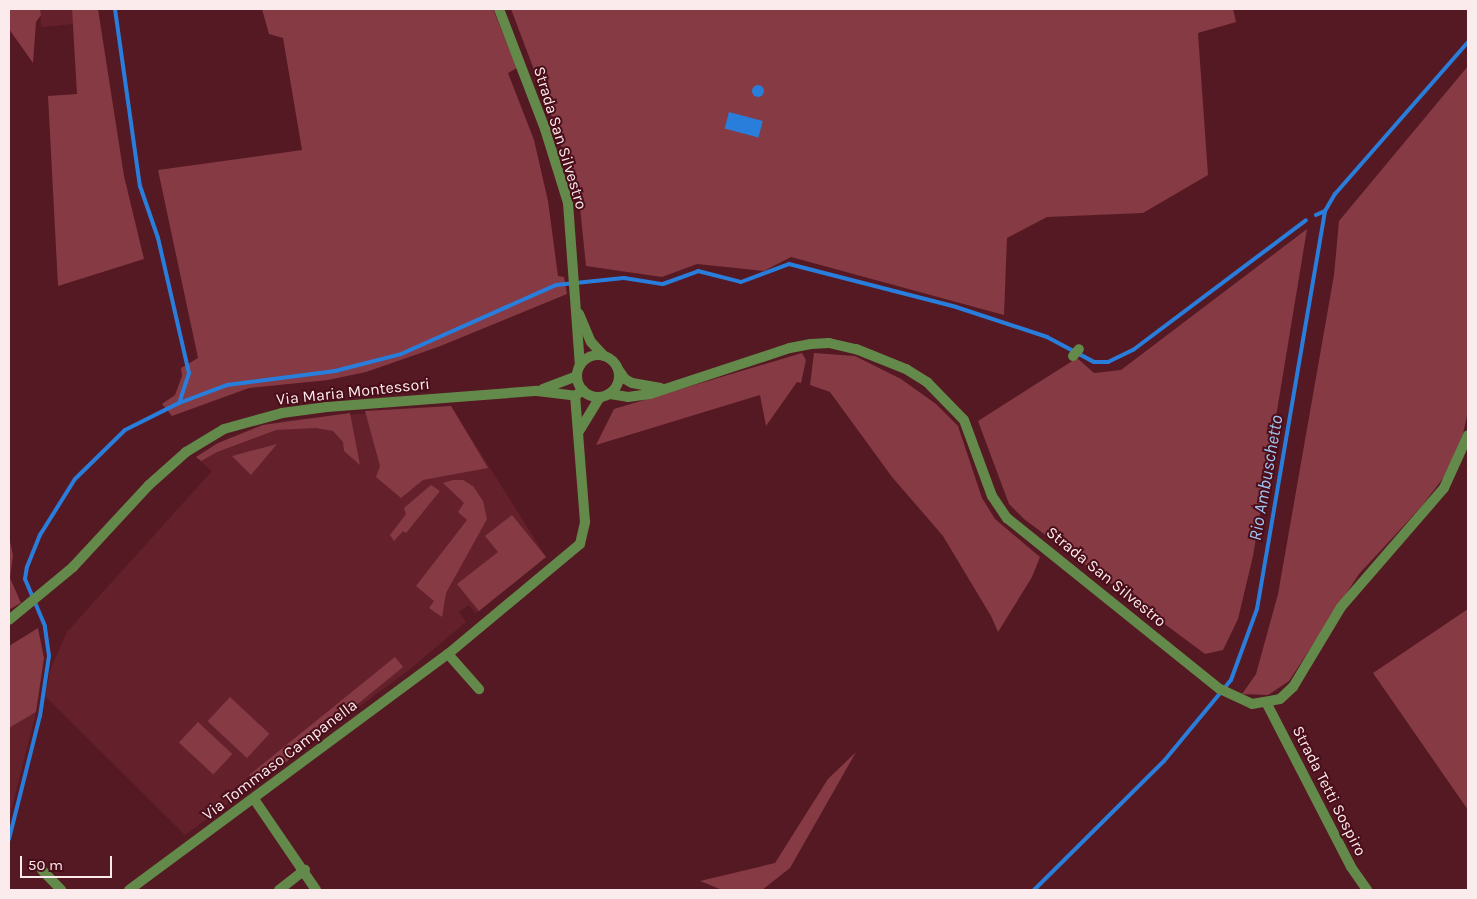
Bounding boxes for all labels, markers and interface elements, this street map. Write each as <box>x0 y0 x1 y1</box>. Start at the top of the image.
street label: Strada San Silvestro <box>529 64 591 212</box>
street label: Via Maria Montessori <box>275 374 431 410</box>
water label: Rio Ambuschetto <box>1244 414 1288 542</box>
street label: Strada San Silvestro <box>1042 523 1170 631</box>
street label: Via Tommaso Campanella <box>199 695 361 825</box>
street label: Strada Tetti Sospiro <box>1288 723 1370 859</box>
scale bar <box>22 846 115 878</box>
text: 50 m <box>28 856 63 874</box>

